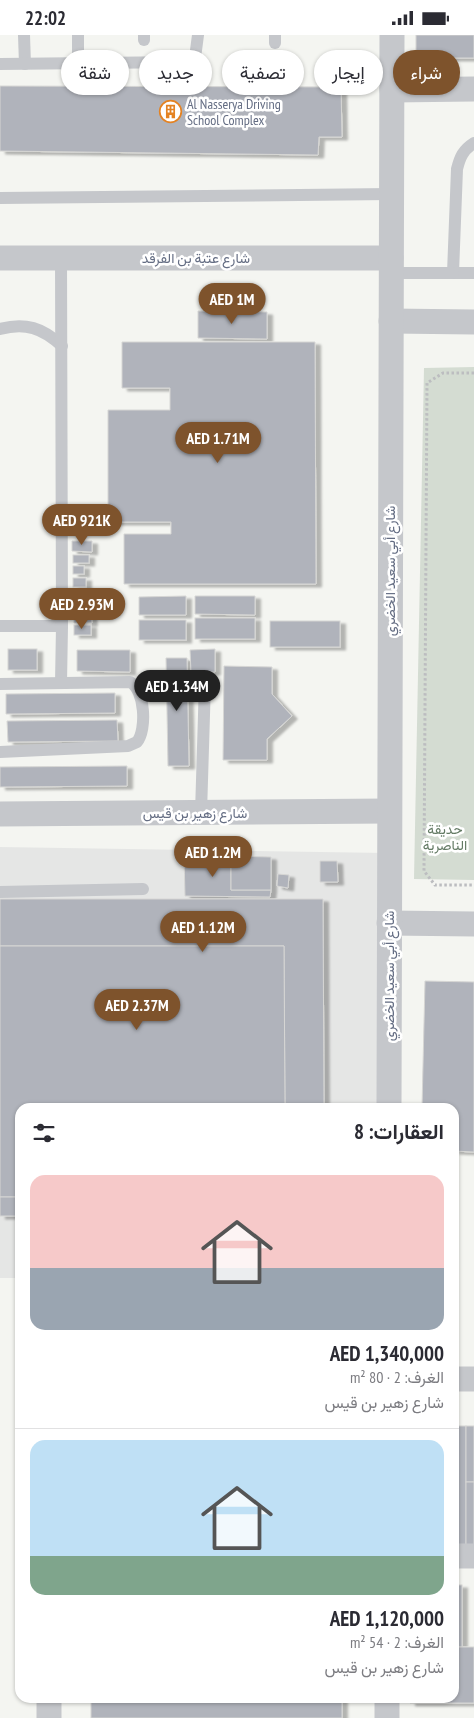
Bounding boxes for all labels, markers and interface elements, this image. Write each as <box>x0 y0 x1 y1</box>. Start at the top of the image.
text: 22:02 <box>25 6 66 30</box>
chip: شقة <box>61 50 129 95</box>
chip: جديد <box>139 50 212 95</box>
chip: تصفية <box>222 50 304 95</box>
chip: إيجار <box>314 50 383 95</box>
chip: شراء <box>393 50 460 95</box>
place label: Al Nasserya Driving School Complex <box>187 95 281 129</box>
building icon: Al Nasserya Driving School Complex <box>159 100 183 124</box>
street label: شارع عتبة بن الفرقد <box>142 249 250 269</box>
pin: AED 1M <box>191 283 273 325</box>
text: AED 1M <box>210 289 254 309</box>
pin: AED 1.71M <box>161 421 275 464</box>
text: AED 1.71M <box>186 428 250 448</box>
pin: AED 921K <box>30 503 134 546</box>
street label: شارع أبي سعيد الخضري <box>381 506 402 636</box>
text: AED 921K <box>53 510 111 530</box>
pin: AED 2.93M <box>25 587 139 630</box>
text: AED 2.93M <box>50 594 114 614</box>
pin: AED 1.34M <box>120 669 234 712</box>
text: AED 1.34M <box>145 676 209 696</box>
street label: شارع زهير بن قيس <box>143 804 247 824</box>
park label: حديقة الناصرية <box>423 820 467 854</box>
pin: AED 1.2M <box>161 835 265 878</box>
text: AED 1.2M <box>185 842 241 862</box>
pin: AED 1.12M <box>146 911 260 953</box>
street label: شارع أبي سعيد الخضري <box>380 911 401 1041</box>
text: AED 1.12M <box>171 917 235 937</box>
pin: AED 2.37M <box>80 989 194 1031</box>
text: AED 2.37M <box>105 995 169 1015</box>
text: العقارات: 8 <box>354 1118 444 1145</box>
icon: filters <box>30 1119 58 1147</box>
icon: home <box>192 1207 282 1297</box>
text: AED 1,340,000 <box>330 1340 444 1367</box>
text: الغرف: 2 · 80 m² <box>350 1367 444 1387</box>
text: شارع زهير بن قيس <box>325 1392 444 1412</box>
icon: home <box>192 1473 282 1563</box>
text: AED 1,120,000 <box>330 1605 444 1632</box>
text: الغرف: 2 · 54 m² <box>350 1632 444 1652</box>
text: شارع زهير بن قيس <box>325 1657 444 1677</box>

